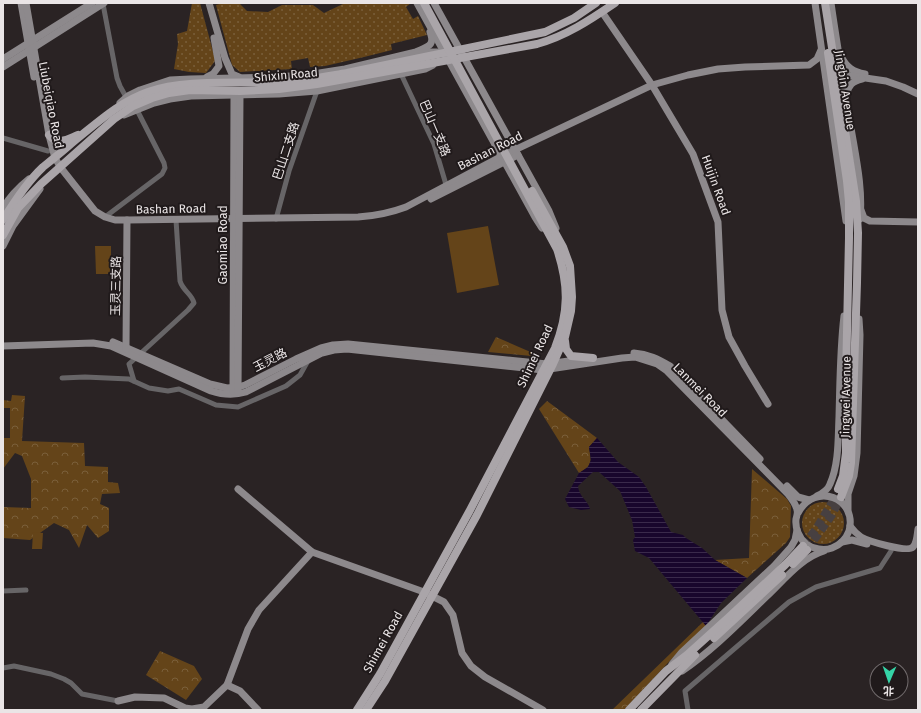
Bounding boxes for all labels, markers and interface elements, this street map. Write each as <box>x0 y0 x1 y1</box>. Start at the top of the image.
street label: Jingbin Avenue <box>832 49 858 131</box>
street label: Liubeiqiao Road <box>36 60 66 150</box>
street label: Shixin Road <box>253 65 319 85</box>
street label: 巴山一支路 <box>417 98 453 158</box>
street label: 巴山二支路 <box>270 120 302 182</box>
street label: Bashan Road <box>455 129 525 173</box>
street label: Huijin Road <box>699 153 733 217</box>
street label: Bashan Road <box>136 201 206 217</box>
street label: Gaomiao Road <box>216 205 230 285</box>
street label: 玉灵三支路 <box>108 256 124 316</box>
street label: Shimei Road <box>514 322 556 390</box>
street label: 玉灵路 <box>251 346 289 374</box>
street label: Jingwei Avenue <box>838 356 854 438</box>
street label: Lanmei Road <box>670 360 730 420</box>
street label: Shimei Road <box>360 609 406 675</box>
north arrow <box>869 661 909 701</box>
text: 北 <box>883 684 894 697</box>

